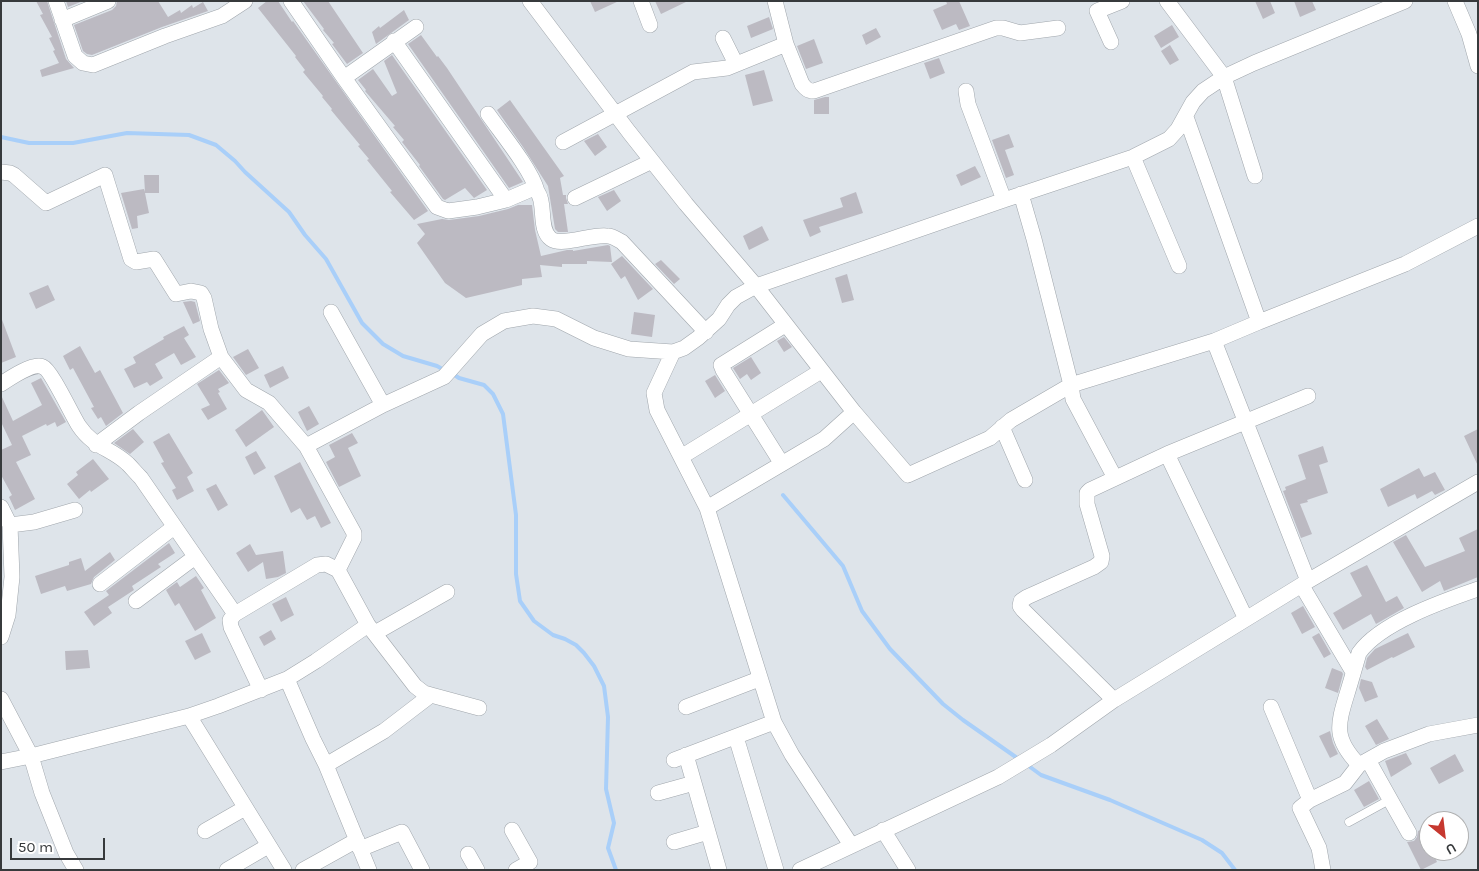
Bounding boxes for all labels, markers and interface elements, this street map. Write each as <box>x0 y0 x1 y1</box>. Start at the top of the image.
north arrow <box>1419 811 1469 861</box>
scale bar <box>12 828 108 860</box>
text: 50 m <box>18 838 53 856</box>
text: U <box>1443 839 1459 858</box>

